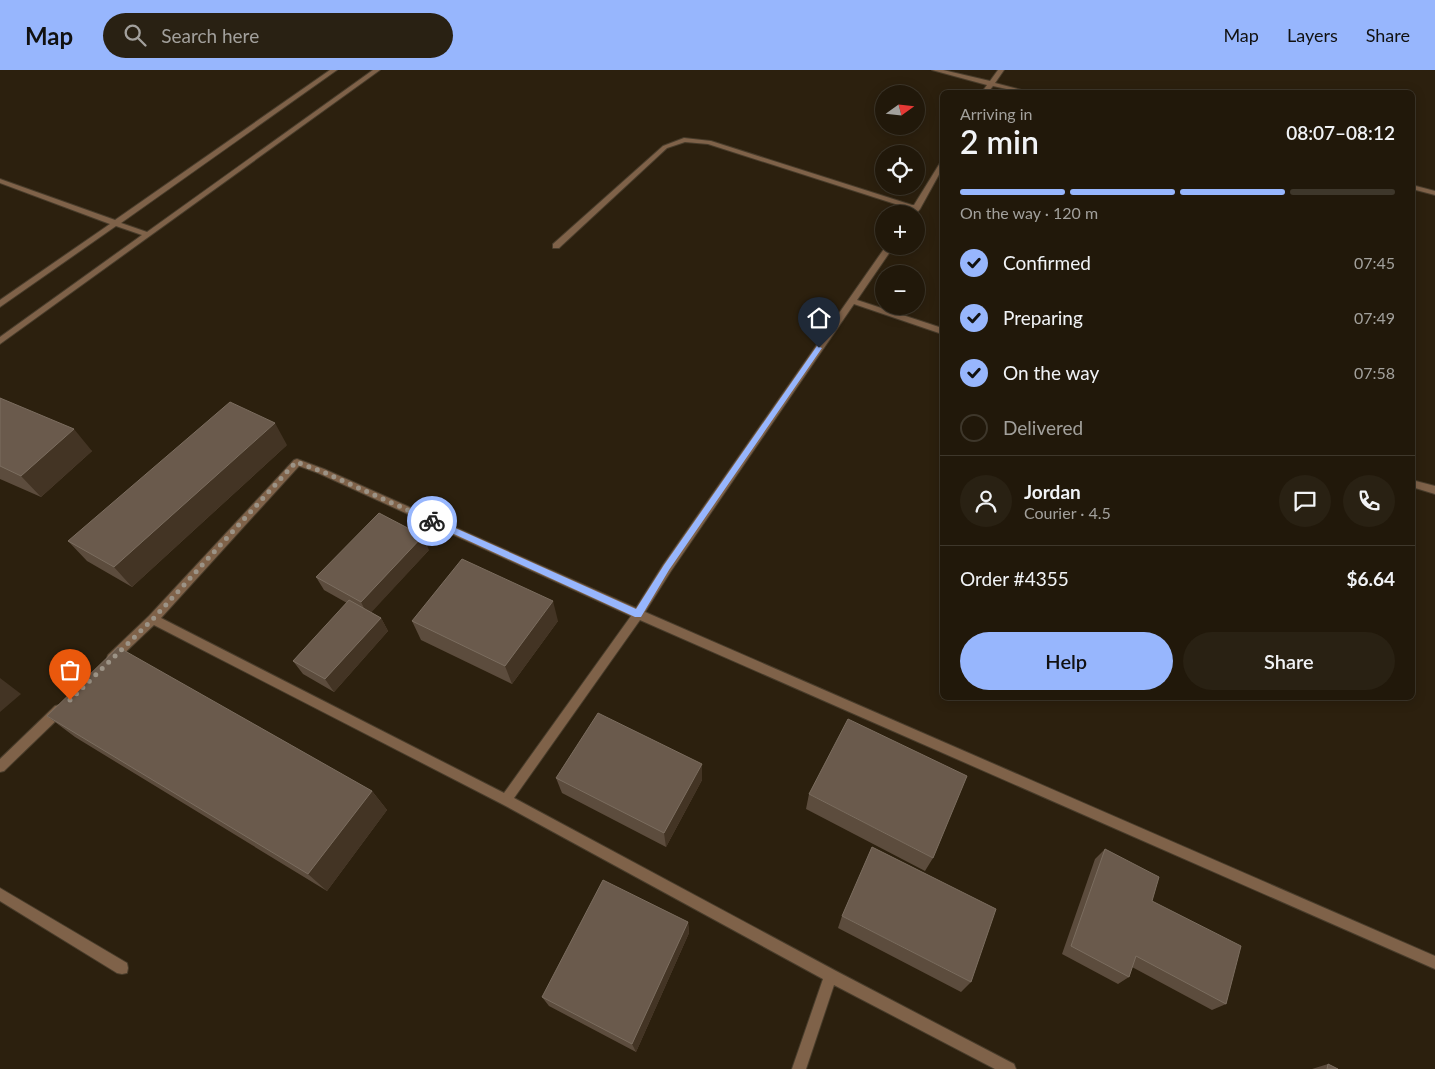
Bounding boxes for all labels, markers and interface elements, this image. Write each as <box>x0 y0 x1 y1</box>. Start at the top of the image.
search box <box>103 13 453 58</box>
text: Map <box>25 21 73 50</box>
icon: search <box>121 21 149 49</box>
text: Search here <box>161 24 259 47</box>
text: Map <box>1223 24 1259 46</box>
text: Layers <box>1287 24 1338 46</box>
text: Share <box>1366 24 1410 46</box>
north arrow <box>875 85 925 135</box>
map controls <box>875 85 925 315</box>
text: Arriving in <box>960 104 1033 123</box>
text: 08:07–08:12 <box>1286 121 1395 144</box>
text: 2 min <box>960 122 1039 161</box>
button: locate <box>875 145 925 195</box>
text: On the way · 120 m <box>960 203 1098 222</box>
button: + <box>875 205 925 255</box>
icon: check <box>960 249 988 277</box>
text: Confirmed <box>1003 251 1091 274</box>
text: 07:45 <box>1354 253 1395 272</box>
button: − <box>875 265 925 315</box>
pin <box>798 297 840 348</box>
icon: home <box>805 304 833 332</box>
icon: check <box>960 304 988 332</box>
text: Preparing <box>1003 306 1083 329</box>
text: 07:49 <box>1354 308 1395 327</box>
icon: check <box>960 359 988 387</box>
text: On the way <box>1003 361 1099 384</box>
text: 07:58 <box>1354 363 1395 382</box>
text: Delivered <box>1003 416 1083 439</box>
button: person <box>960 475 1012 527</box>
button: chat <box>1279 475 1331 527</box>
button: phone <box>1343 475 1395 527</box>
text: Jordan <box>1024 480 1081 503</box>
courier <box>407 496 457 546</box>
text: Courier · 4.5 <box>1024 503 1111 522</box>
icon: bike <box>418 507 446 535</box>
text: Order #4355 <box>960 567 1069 590</box>
text: $6.64 <box>1346 567 1395 590</box>
button: Help <box>960 632 1173 690</box>
button: Share <box>1183 632 1395 690</box>
pin <box>49 649 91 700</box>
icon: bag <box>56 656 84 684</box>

